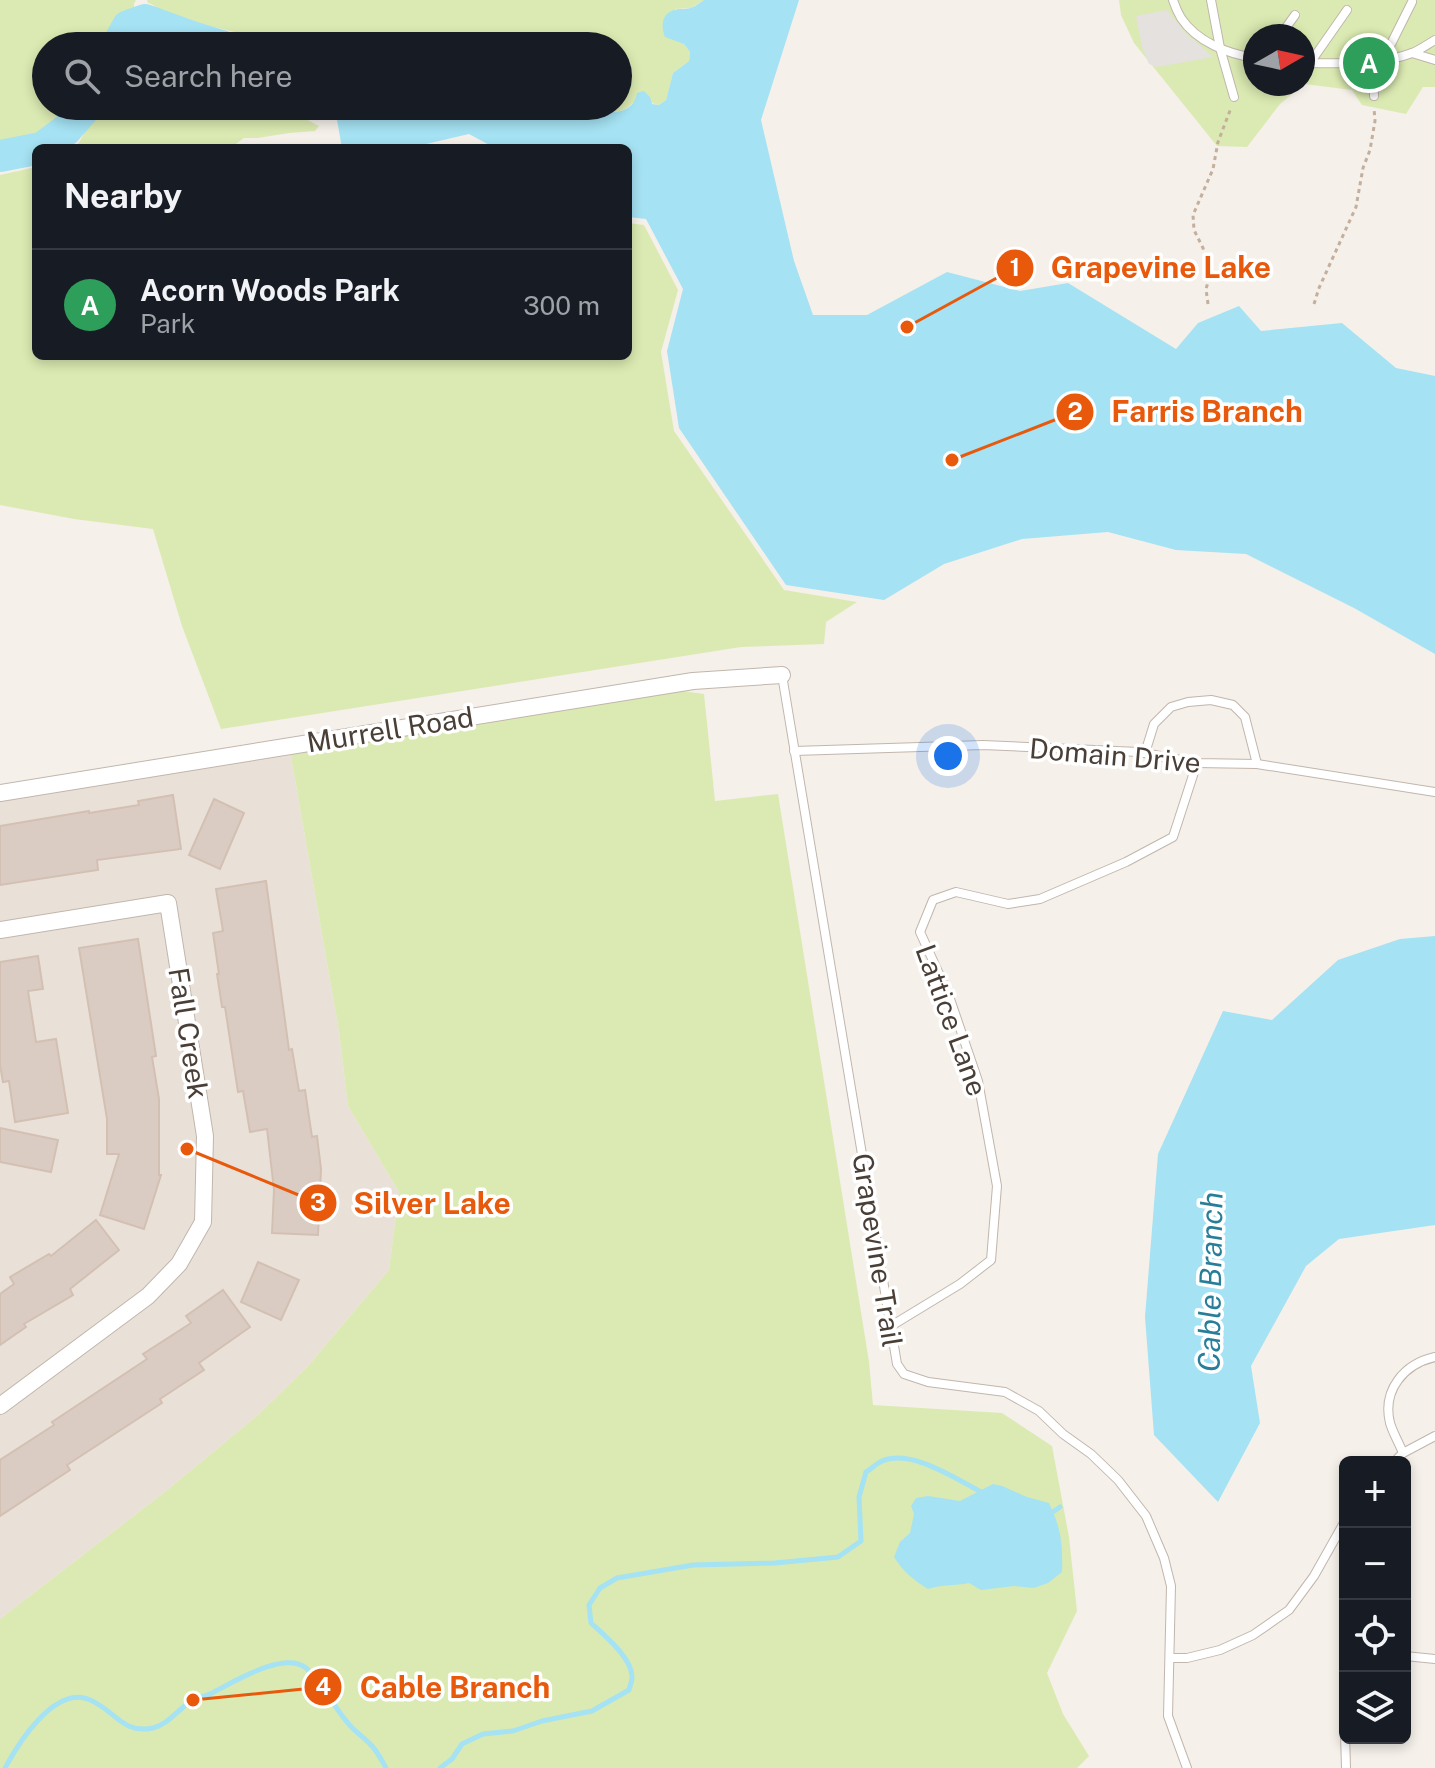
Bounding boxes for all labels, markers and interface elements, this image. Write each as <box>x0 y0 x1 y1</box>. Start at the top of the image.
north arrow <box>1243 24 1315 96</box>
search box <box>32 32 632 120</box>
pin: A <box>1343 33 1395 93</box>
icon: search <box>60 54 104 98</box>
text: Search here <box>124 58 292 94</box>
text: Nearby <box>64 176 182 216</box>
callout: Grapevine Lake <box>995 241 1287 295</box>
text: Grapevine Lake <box>1051 249 1271 285</box>
text: 1 <box>1010 253 1020 281</box>
text: Acorn Woods Park <box>140 272 400 308</box>
text: A <box>81 290 99 321</box>
text: 300 m <box>523 290 600 321</box>
text: Park <box>140 308 195 339</box>
callout: Farris Branch <box>1055 385 1319 439</box>
text: Farris Branch <box>1111 393 1303 429</box>
text: 2 <box>1067 397 1083 425</box>
street label: Murrell Road <box>304 700 476 758</box>
street label: Domain Drive <box>1028 731 1202 779</box>
your location <box>928 736 968 776</box>
street label: Lattice Lane <box>909 940 995 1100</box>
street label: Fall Creek <box>162 965 216 1101</box>
street label: Grapevine Trail <box>846 1151 910 1349</box>
callout: Silver Lake <box>298 1176 527 1230</box>
text: Silver Lake <box>353 1185 511 1221</box>
text: 3 <box>310 1188 326 1216</box>
water label: Cable Branch <box>1190 1192 1230 1372</box>
map controls <box>1339 1456 1411 1744</box>
button: + <box>1339 1456 1411 1528</box>
button: − <box>1339 1528 1411 1600</box>
button: locate <box>1339 1600 1411 1672</box>
callout: Cable Branch <box>303 1660 566 1714</box>
text: Cable Branch <box>360 1669 550 1705</box>
text: 4 <box>315 1672 331 1700</box>
button: layers <box>1339 1672 1411 1744</box>

